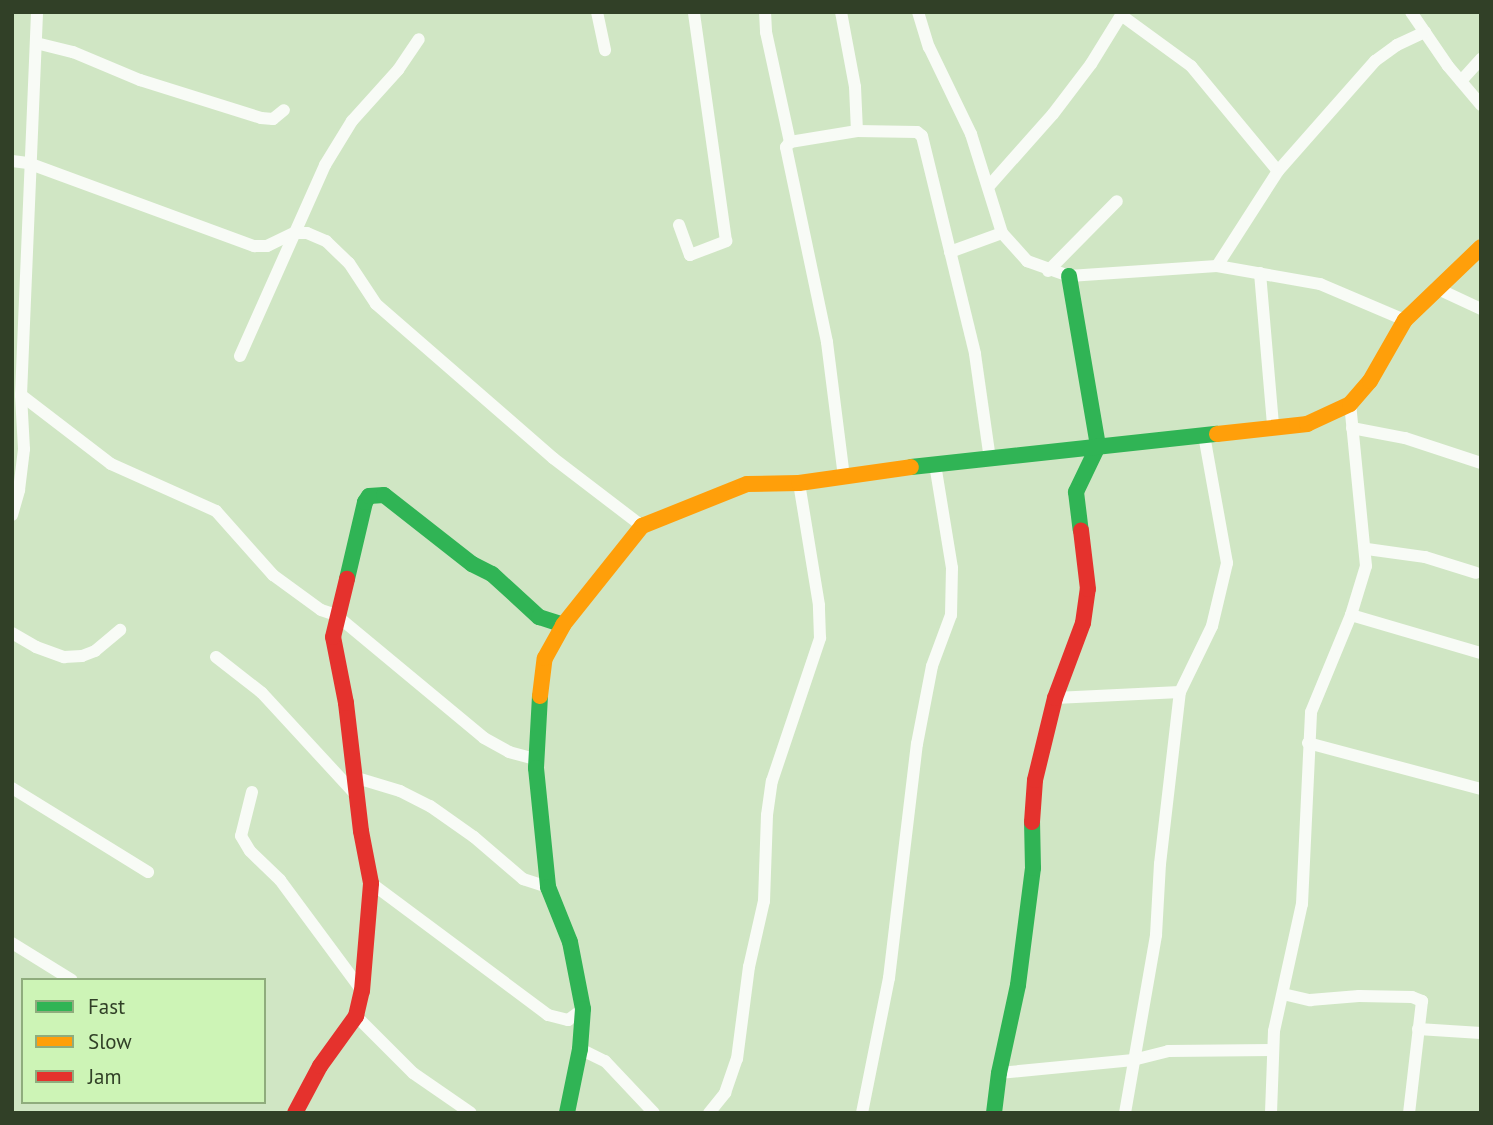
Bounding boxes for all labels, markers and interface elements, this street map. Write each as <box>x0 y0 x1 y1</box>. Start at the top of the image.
legend <box>21 978 266 1104</box>
text: Fast <box>88 993 125 1020</box>
text: Slow <box>88 1028 132 1055</box>
text: Jam <box>88 1063 122 1090</box>

